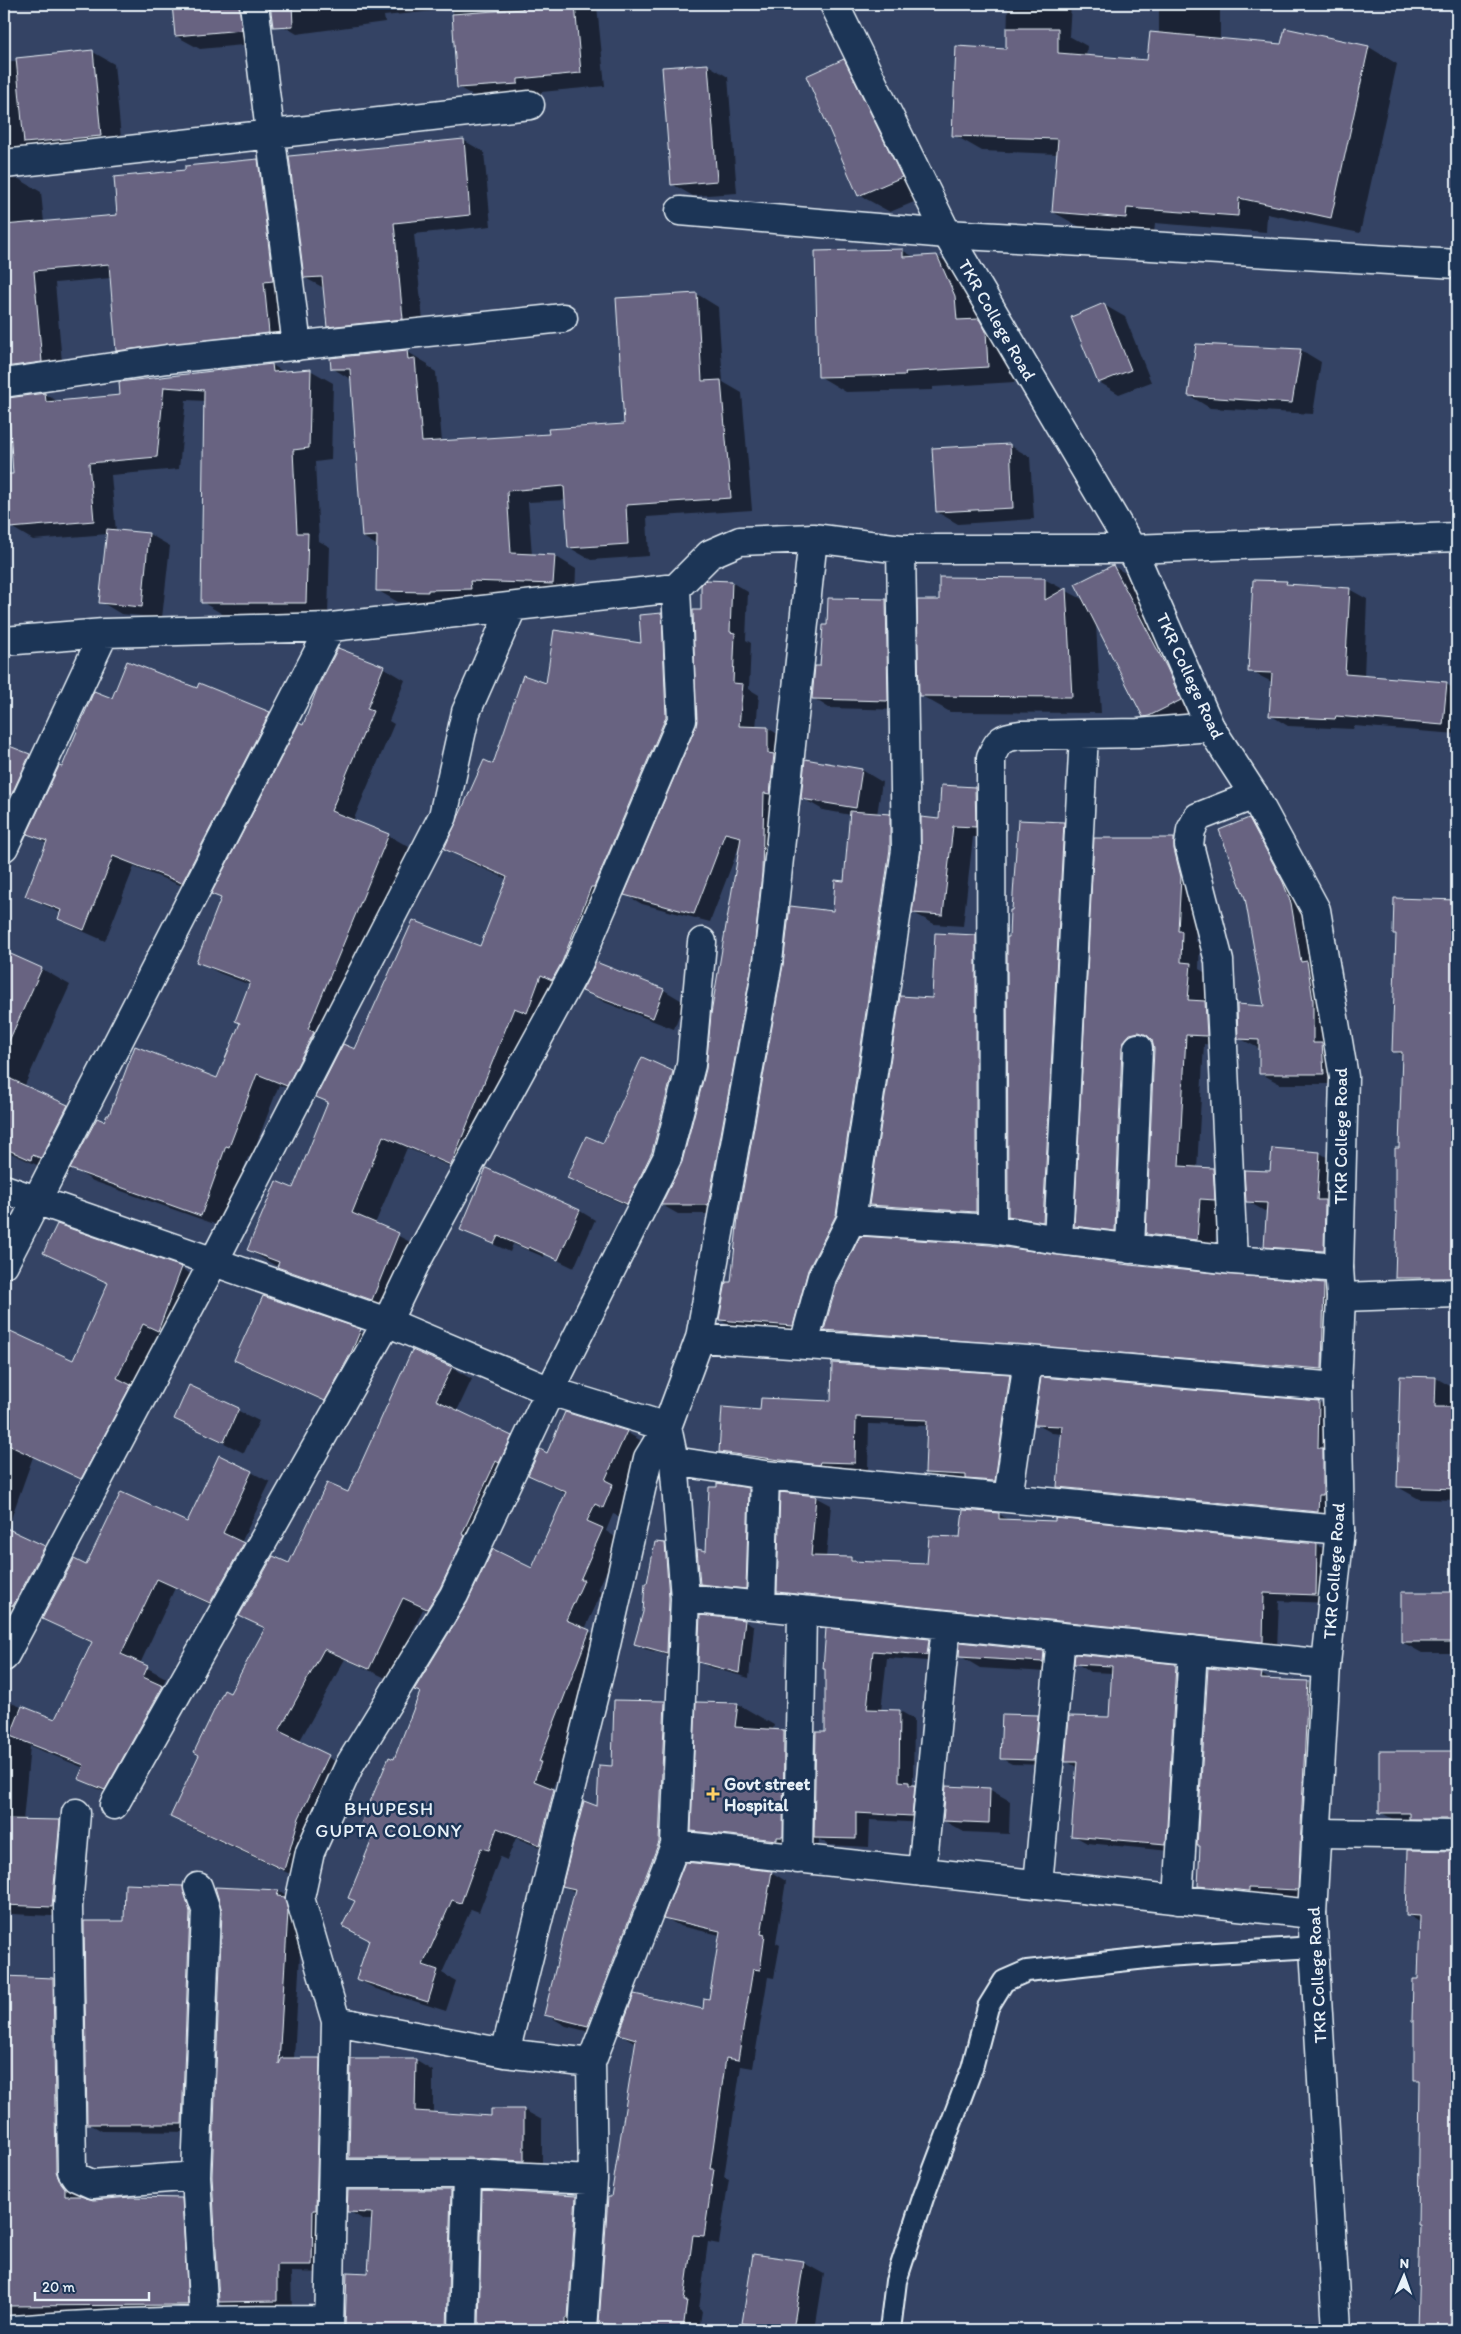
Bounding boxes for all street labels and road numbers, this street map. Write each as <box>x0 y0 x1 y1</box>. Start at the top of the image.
street label: TKR College Road <box>953 255 1041 385</box>
street label: TKR College Road <box>1151 609 1229 743</box>
street label: TKR College Road <box>1330 1068 1352 1204</box>
street label: TKR College Road <box>1318 1502 1350 1640</box>
street label: TKR College Road <box>1302 1906 1332 2044</box>

